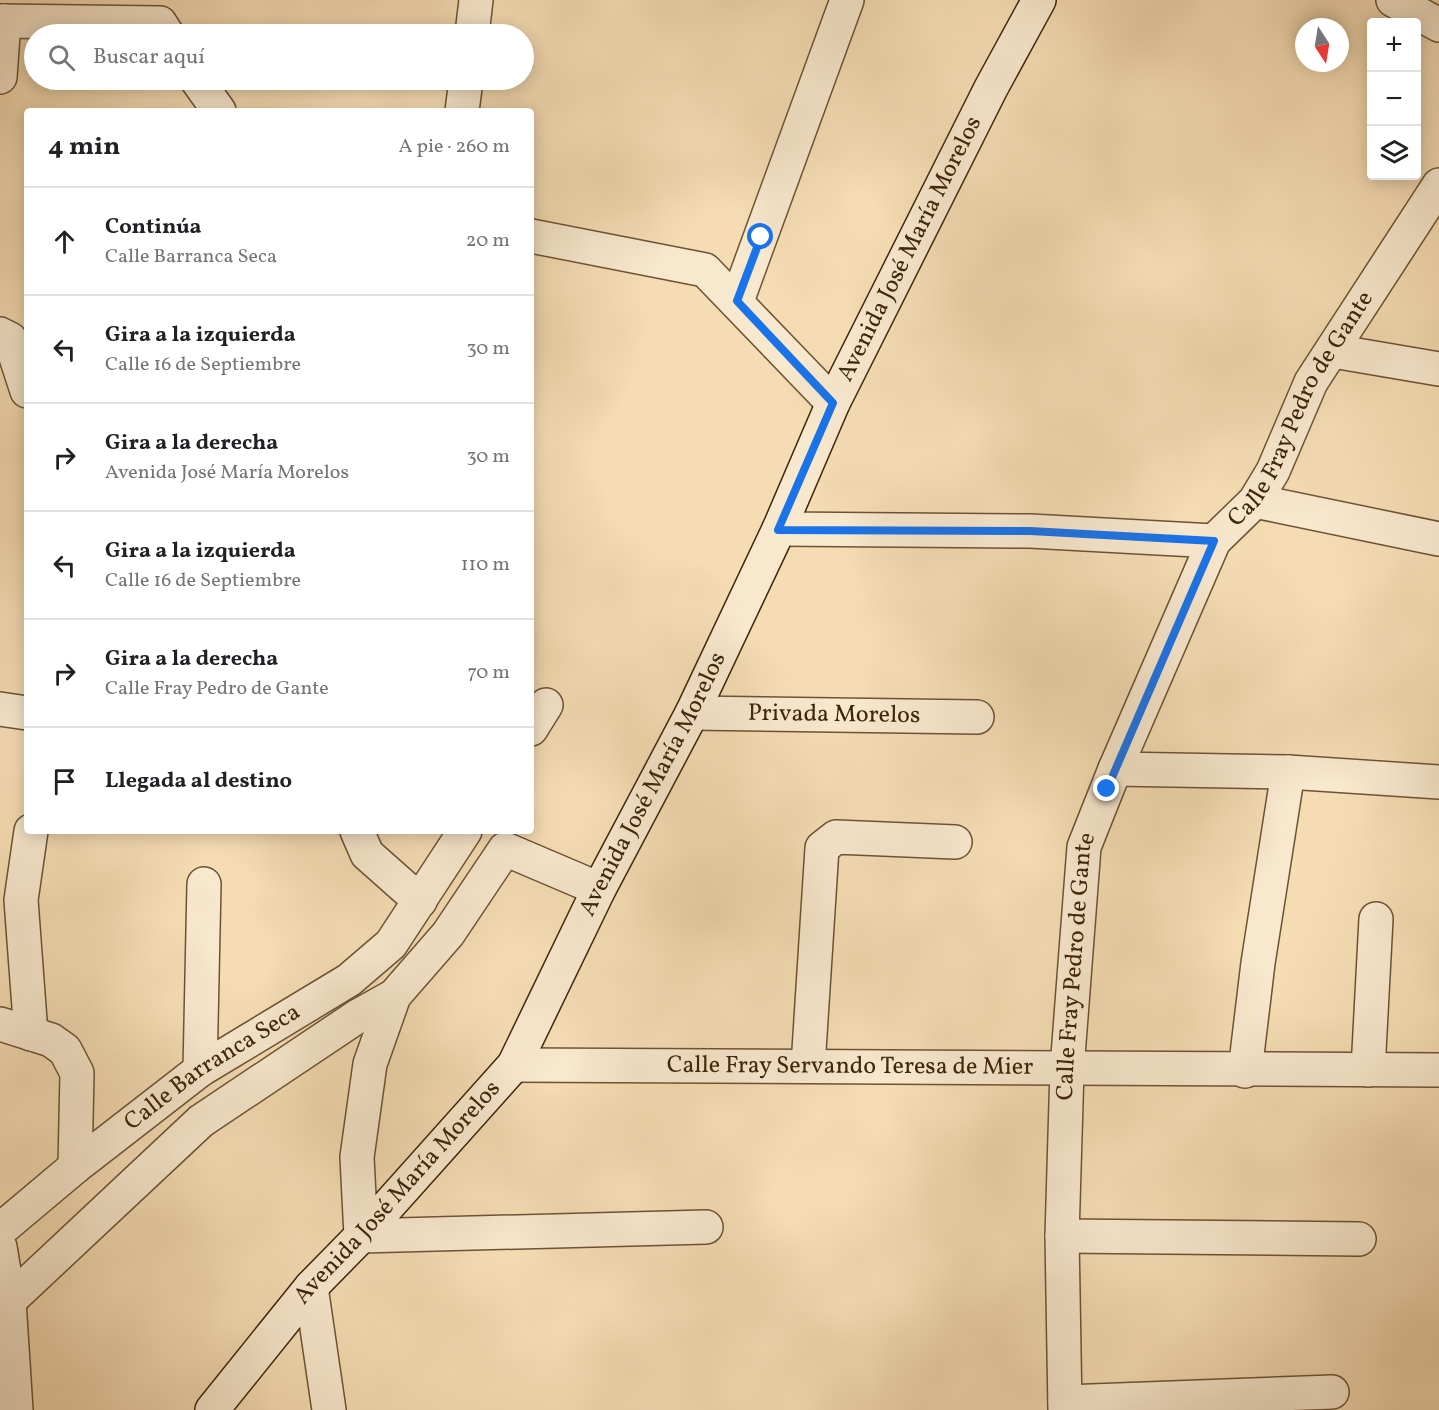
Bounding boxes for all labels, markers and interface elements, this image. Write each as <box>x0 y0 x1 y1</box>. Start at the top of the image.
north arrow <box>1295 18 1349 72</box>
map controls <box>1367 18 1421 180</box>
button: + <box>1367 18 1421 72</box>
search box <box>24 24 534 90</box>
icon: search <box>45 41 78 74</box>
text: Buscar aquí <box>93 42 205 73</box>
button: − <box>1367 72 1421 126</box>
street label: Avenida José María Morelos <box>829 111 991 388</box>
button: layers <box>1367 126 1421 180</box>
text: 4 min <box>48 129 120 165</box>
text: A pie · 260 m <box>398 133 510 161</box>
text: Continúa <box>105 212 202 243</box>
route start <box>747 223 773 249</box>
icon: ahead <box>48 225 81 258</box>
text: 20 m <box>466 227 510 255</box>
text: Calle Barranca Seca <box>105 243 277 271</box>
street label: Calle Fray Pedro de Gante <box>1220 285 1382 535</box>
text: Gira a la izquierda <box>105 320 296 351</box>
icon: left <box>48 333 81 366</box>
text: 30 m <box>466 335 510 363</box>
text: Calle 16 de Septiembre <box>105 351 301 379</box>
text: Gira a la derecha <box>105 428 278 459</box>
icon: right <box>48 441 81 474</box>
text: 30 m <box>466 443 510 471</box>
text: Avenida José María Morelos <box>105 459 349 487</box>
text: Gira a la izquierda <box>105 536 296 567</box>
icon: left <box>48 549 81 582</box>
text: 110 m <box>461 551 510 579</box>
text: Calle 16 de Septiembre <box>105 567 301 595</box>
text: Gira a la derecha <box>105 644 278 675</box>
street label: Avenida José María Morelos <box>571 647 735 922</box>
icon: right <box>48 657 81 690</box>
text: 70 m <box>467 659 510 687</box>
text: Calle Fray Pedro de Gante <box>105 675 329 703</box>
street label: Privada Morelos <box>747 697 920 733</box>
icon: arrive <box>48 765 81 798</box>
text: Llegada al destino <box>105 766 292 797</box>
route end <box>1093 775 1119 801</box>
street label: Calle Fray Pedro de Gante <box>1049 827 1105 1101</box>
street label: Calle Barranca Seca <box>117 996 307 1139</box>
street label: Calle Fray Servando Teresa de Mier <box>667 1049 1033 1085</box>
street label: Avenida José María Morelos <box>286 1073 509 1312</box>

